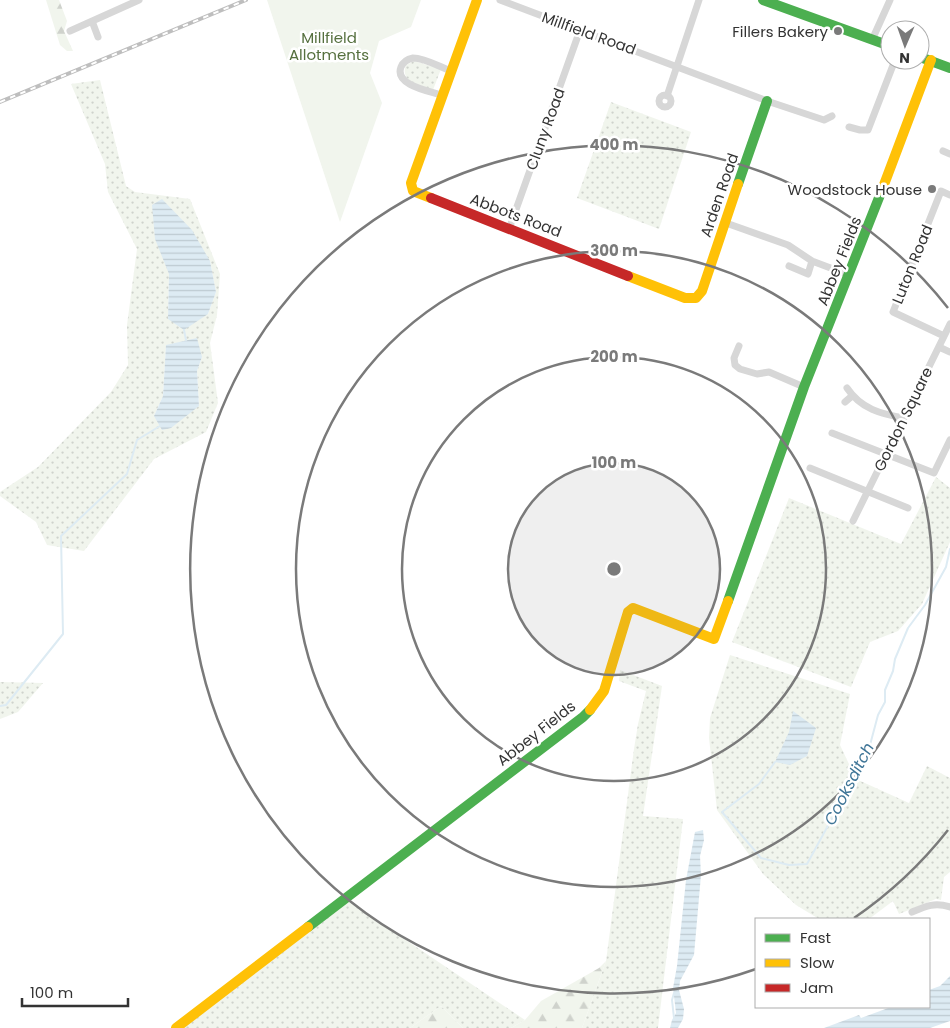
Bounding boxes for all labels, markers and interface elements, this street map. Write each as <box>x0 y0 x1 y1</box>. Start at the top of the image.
street label: Millfield Road <box>539 6 639 60</box>
north arrow <box>880 20 930 70</box>
place label: Fillers Bakery <box>732 21 829 42</box>
marker: Fillers Bakery <box>832 25 844 37</box>
park label: Millfield Allotments <box>289 27 369 65</box>
text: N <box>899 48 910 68</box>
street label: Cluny Road <box>520 85 570 173</box>
text: 400 m <box>590 134 639 155</box>
street label: Arden Road <box>695 150 743 240</box>
place label: Woodstock House <box>788 179 922 200</box>
marker: Woodstock House <box>926 183 938 195</box>
street label: Abbots Road <box>467 188 565 242</box>
street label: Abbey Fields <box>812 213 866 309</box>
street label: Luton Road <box>887 221 937 307</box>
text: 300 m <box>590 240 638 261</box>
text: 200 m <box>590 346 638 367</box>
street label: Gordon Square <box>869 363 937 475</box>
text: 100 m <box>592 452 636 473</box>
centre of rings <box>605 560 623 578</box>
street label: Abbey Fields <box>492 696 580 770</box>
water label: Cooksditch <box>818 739 880 829</box>
legend <box>755 918 930 1008</box>
text: Fast <box>800 927 831 948</box>
text: Slow <box>800 952 835 973</box>
scale bar <box>22 976 129 1008</box>
text: Jam <box>800 977 834 998</box>
text: 100 m <box>30 982 73 1003</box>

